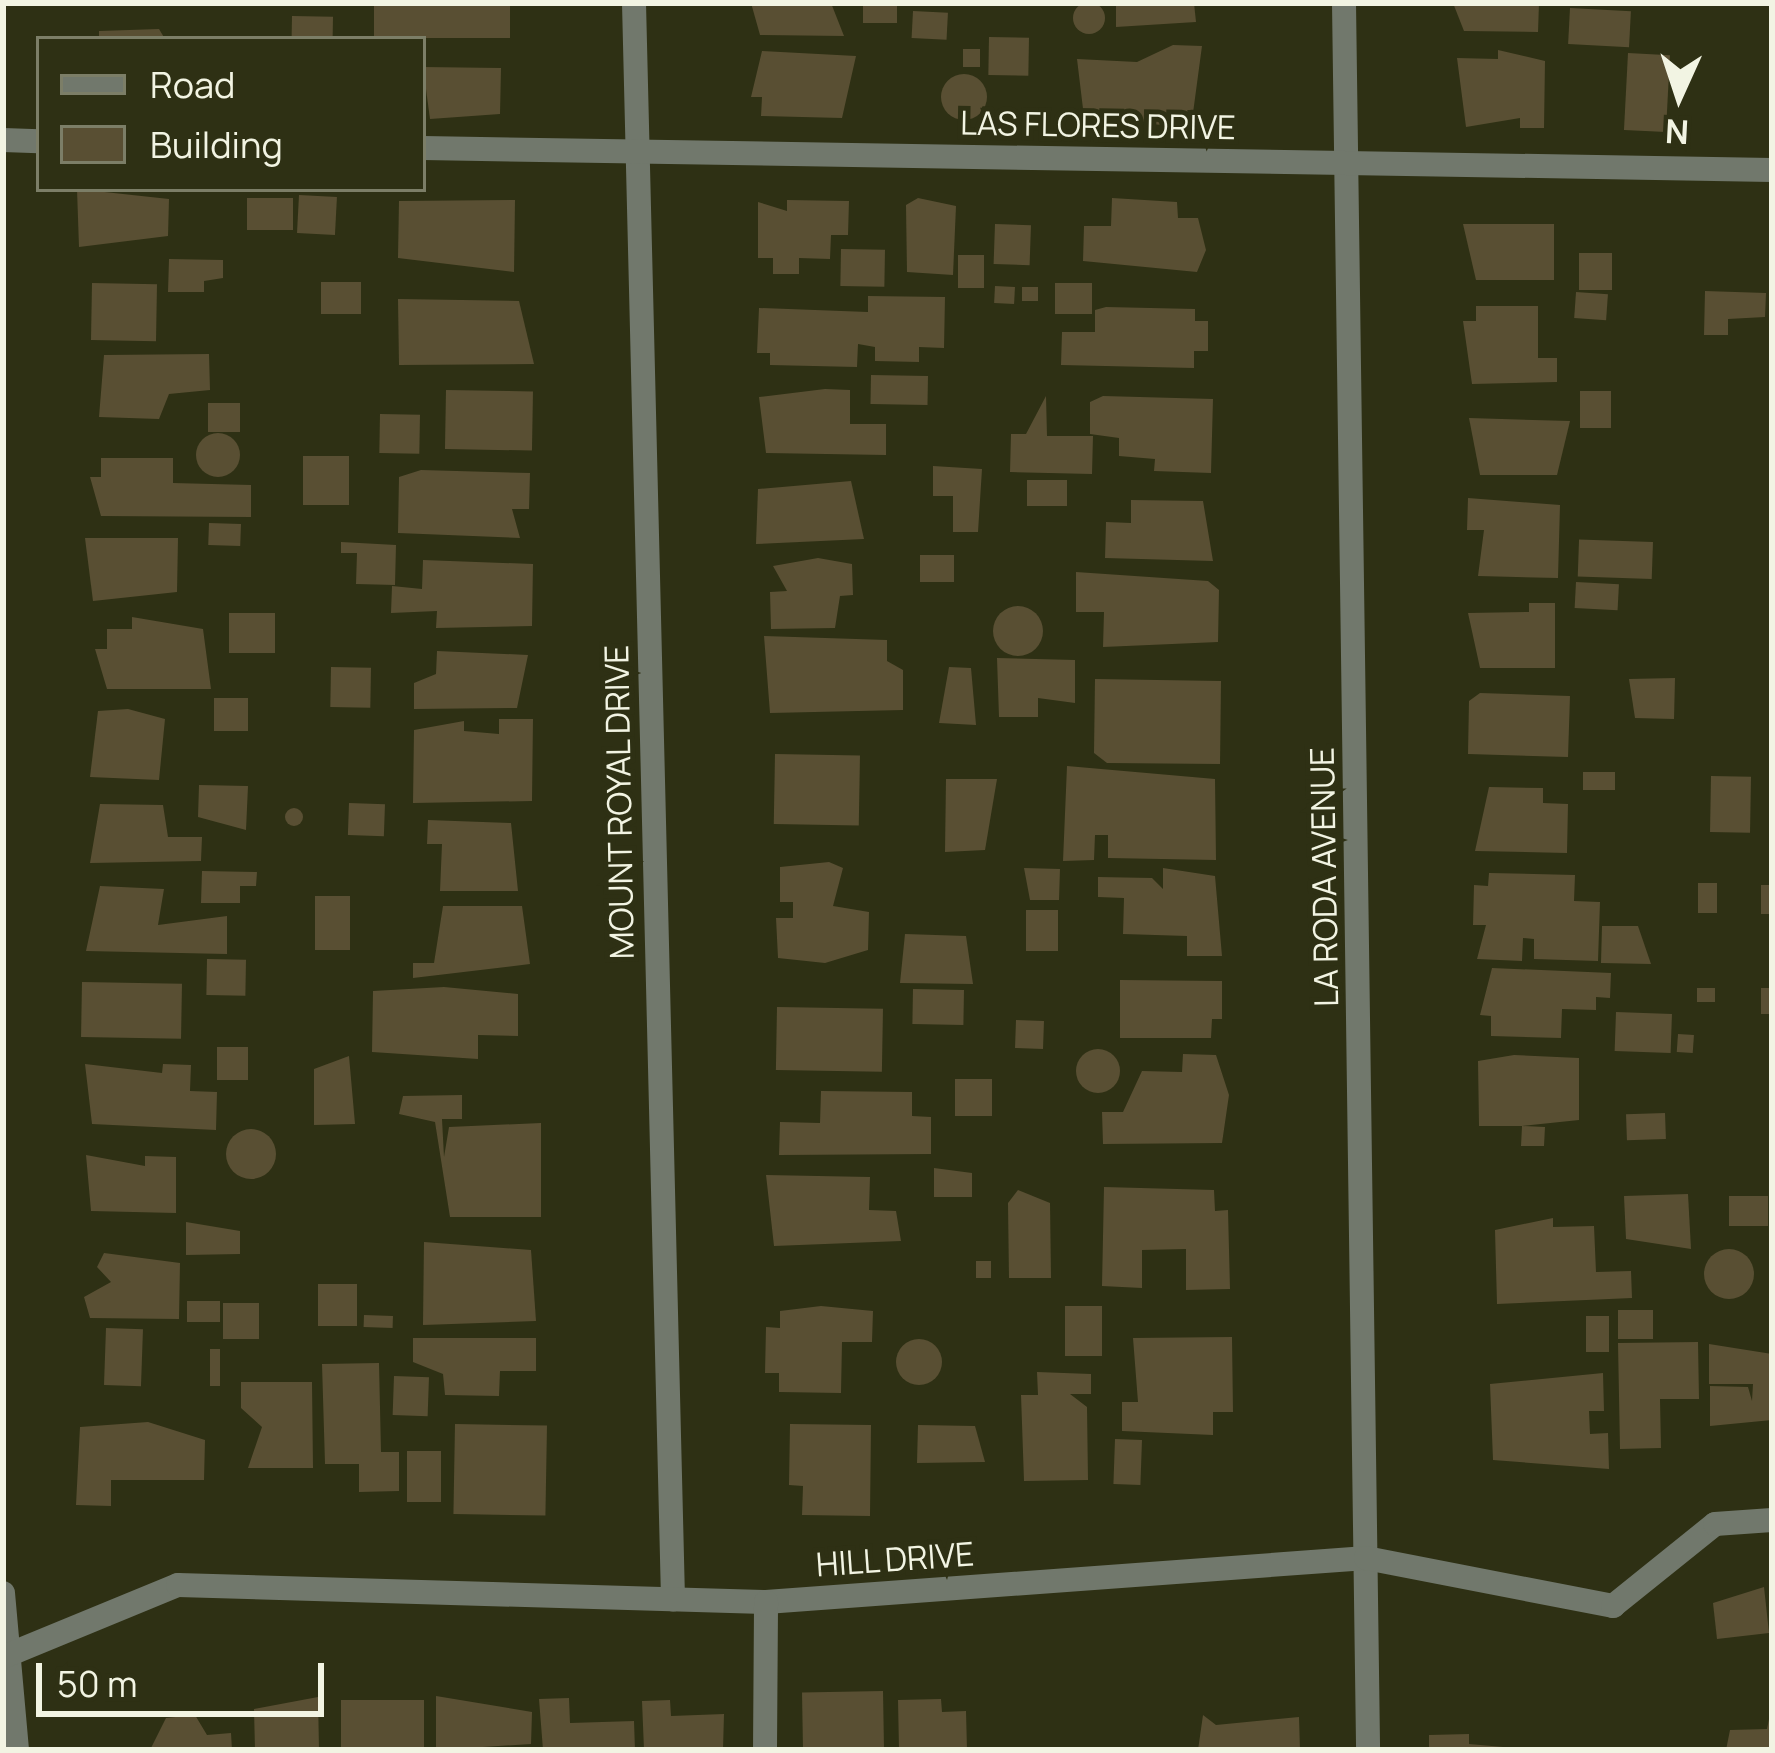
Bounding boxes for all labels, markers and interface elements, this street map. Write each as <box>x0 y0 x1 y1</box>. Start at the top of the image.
legend <box>36 36 426 192</box>
north arrow <box>1619 36 1739 156</box>
text: Road <box>150 60 235 109</box>
street label: LAS FLORES DRIVE <box>960 103 1236 147</box>
text: N <box>1664 109 1690 156</box>
text: Building <box>150 120 283 169</box>
street label: MOUNT ROYAL DRIVE <box>596 643 642 961</box>
street label: LA RODA AVENUE <box>1302 747 1346 1007</box>
street label: HILL DRIVE <box>814 1534 976 1584</box>
scale bar <box>42 1639 330 1713</box>
text: 50 m <box>57 1659 137 1708</box>

